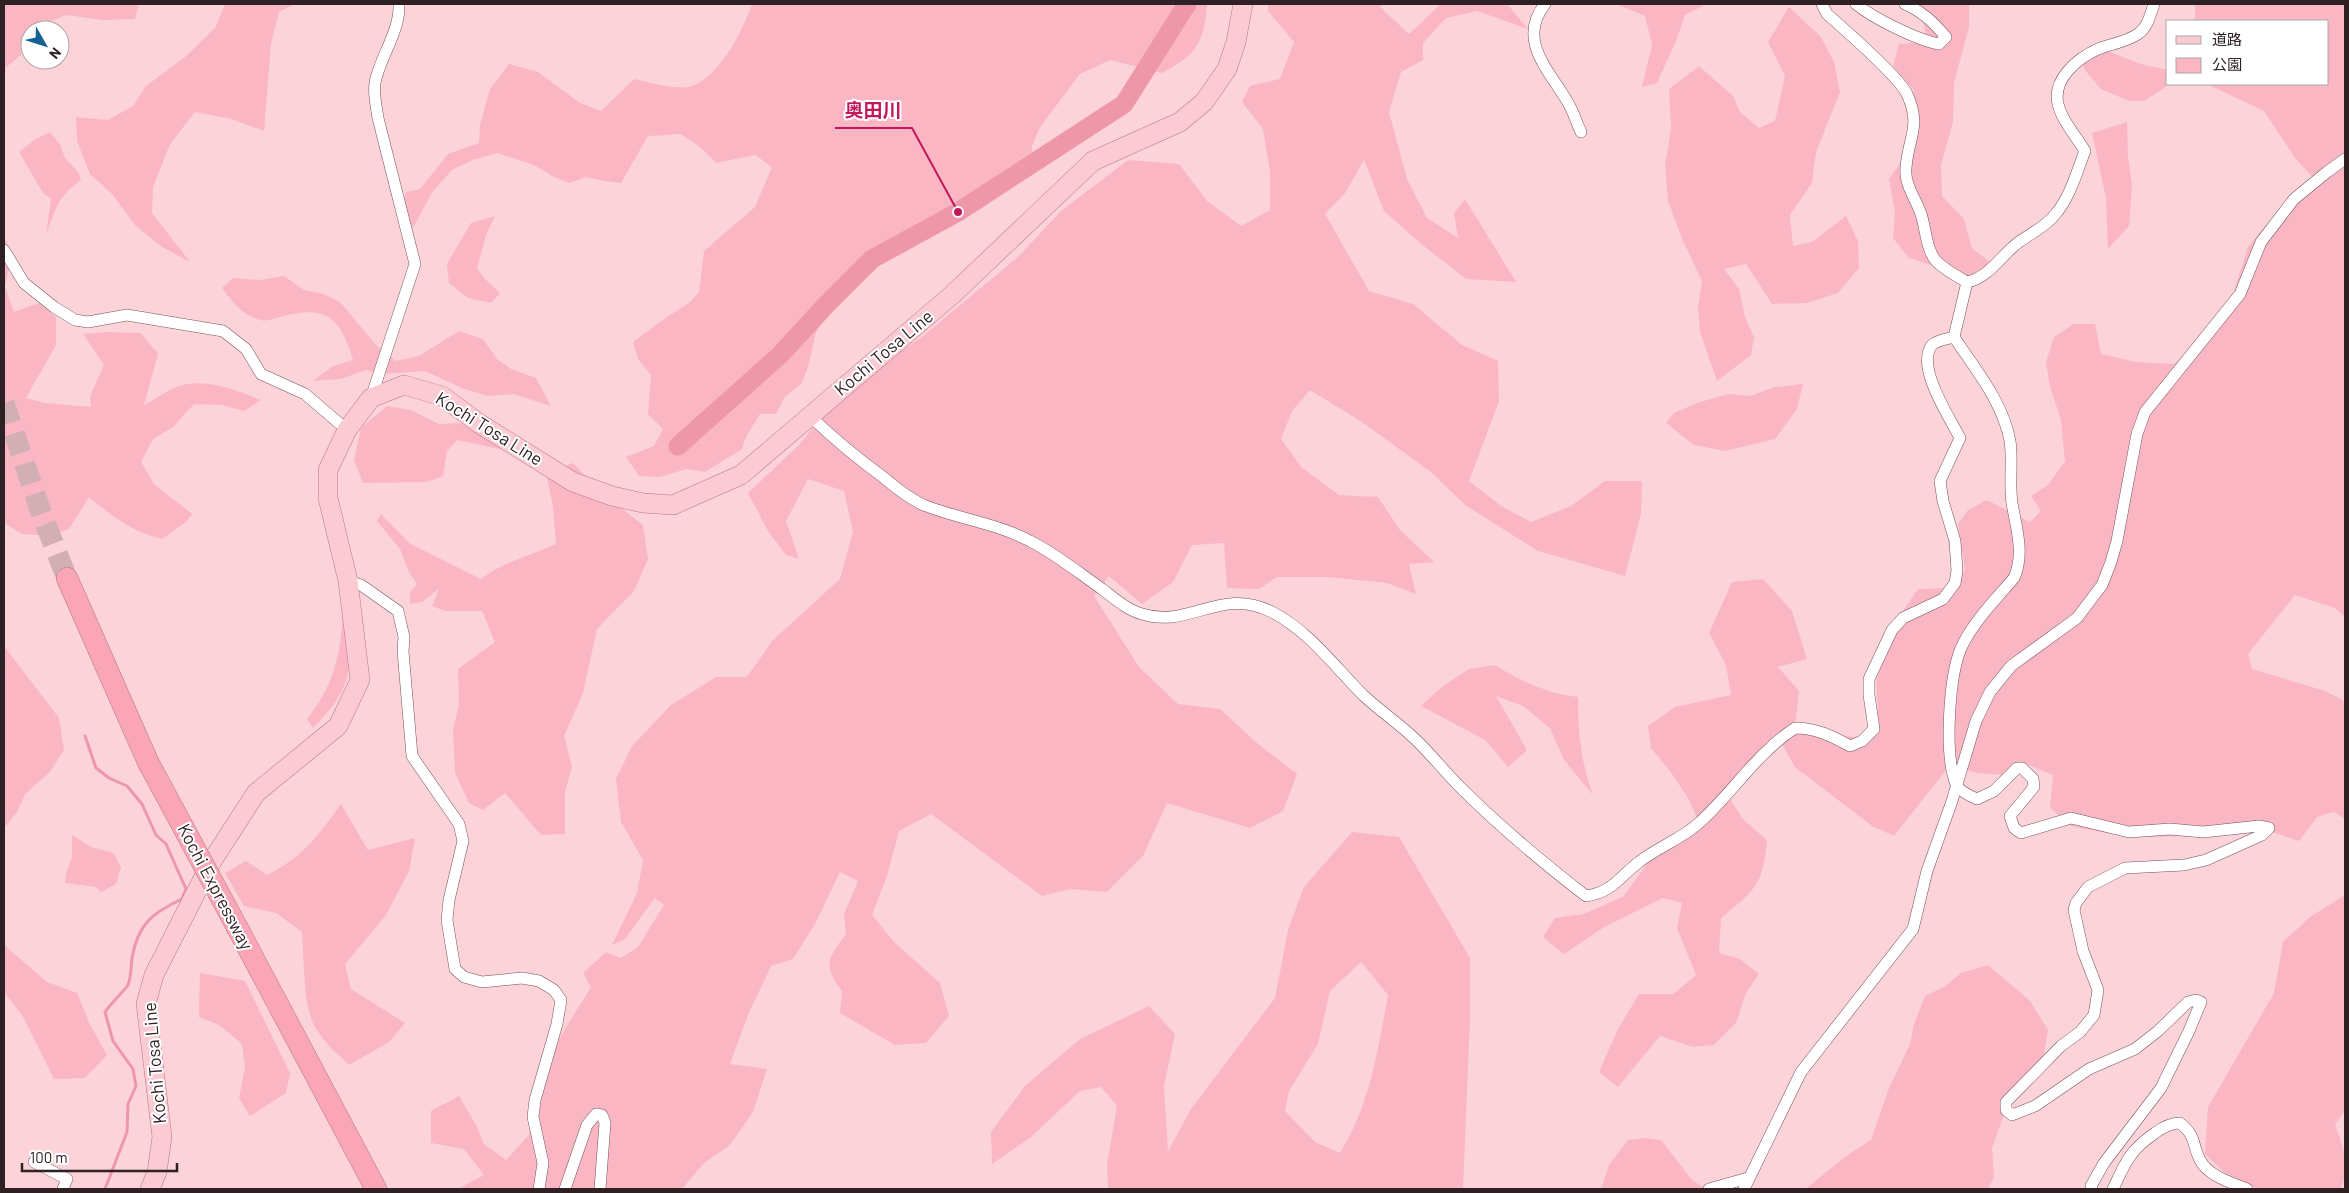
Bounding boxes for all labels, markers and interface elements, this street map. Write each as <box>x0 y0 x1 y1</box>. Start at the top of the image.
north arrow <box>20 20 70 70</box>
legend <box>2166 20 2329 85</box>
text: 道路 <box>2212 30 2242 48</box>
text: N <box>46 45 65 62</box>
text: 公園 <box>2212 55 2242 73</box>
callout: 奥田川 <box>835 94 912 128</box>
text: 奥田川 <box>844 98 902 121</box>
street label: Kochi Tosa Line <box>830 305 937 400</box>
street label: Kochi Tosa Line <box>432 386 547 470</box>
street label: Kochi Expressway <box>173 820 258 953</box>
street label: Kochi Tosa Line <box>138 1001 170 1125</box>
scale bar <box>22 1140 178 1172</box>
text: 100 m <box>30 1148 68 1166</box>

